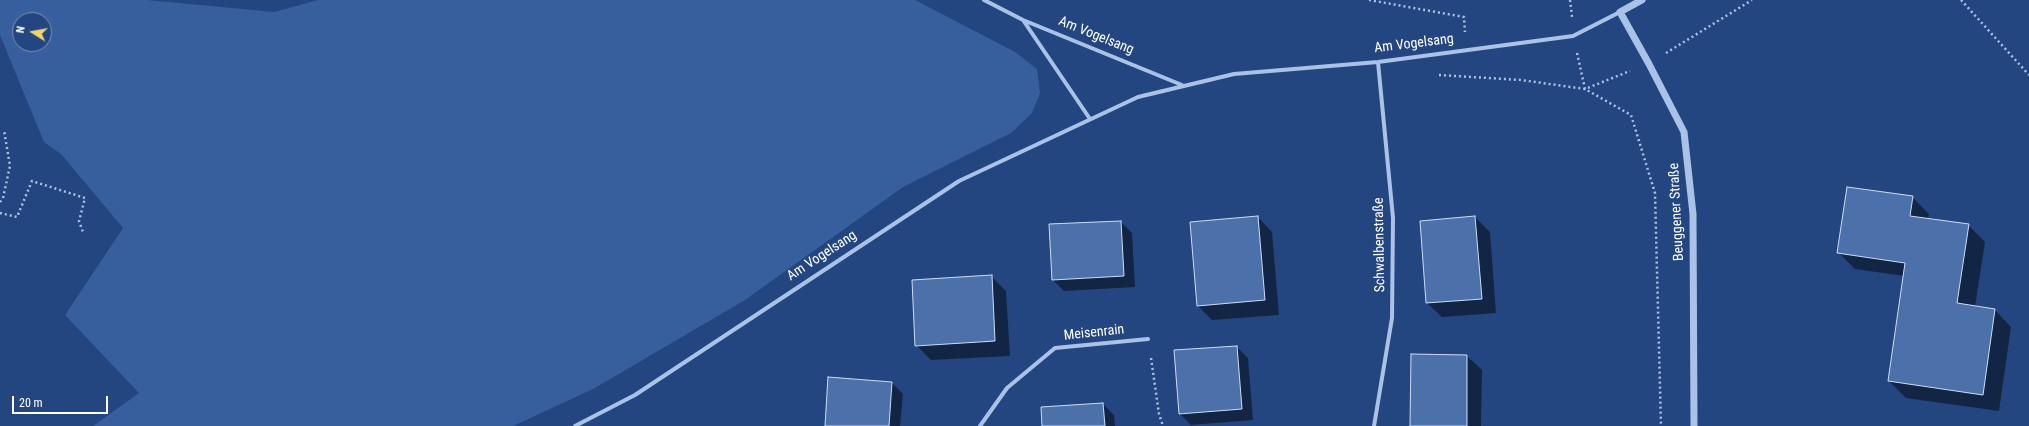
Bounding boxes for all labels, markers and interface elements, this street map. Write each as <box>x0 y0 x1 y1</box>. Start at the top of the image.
north arrow <box>12 12 52 52</box>
street label: Am Vogelsang <box>1056 13 1136 59</box>
text: N <box>14 25 28 34</box>
street label: Am Vogelsang <box>1373 31 1455 57</box>
street label: Beuggener Straße <box>1666 163 1688 261</box>
street label: Schwalbenstraße <box>1371 197 1389 293</box>
street label: Am Vogelsang <box>784 227 860 285</box>
street label: Meisenrain <box>1063 321 1125 345</box>
scale bar <box>14 388 110 414</box>
text: 20 m <box>19 396 43 410</box>

